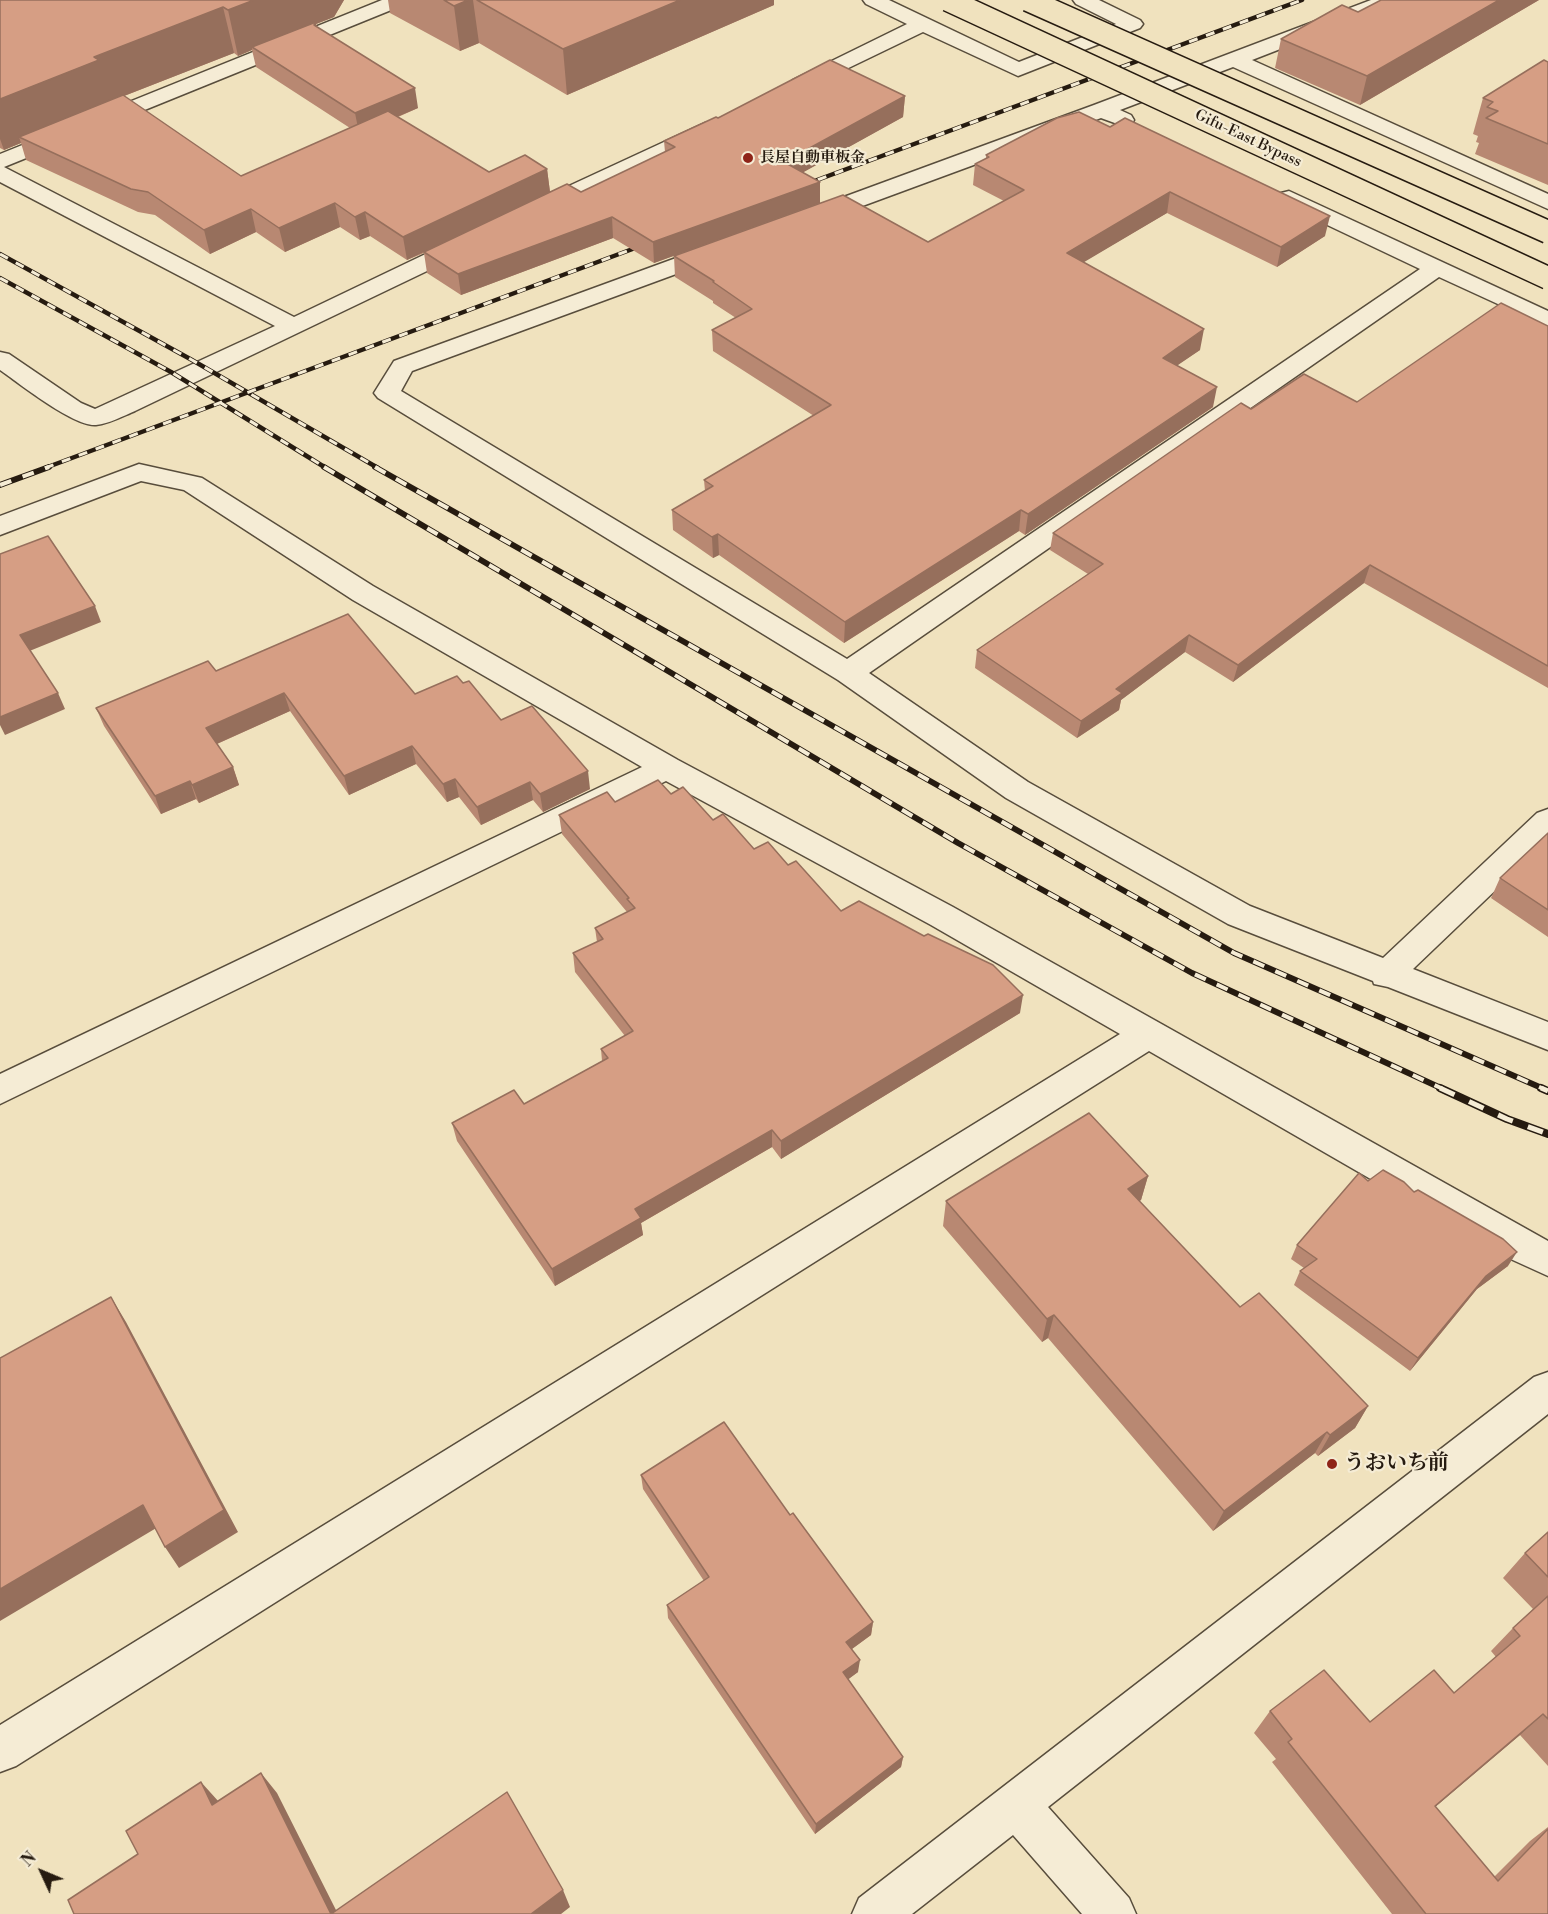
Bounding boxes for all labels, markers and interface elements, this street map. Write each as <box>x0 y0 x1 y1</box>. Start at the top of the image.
street label: Gifu-East Bypass <box>1192 106 1304 172</box>
place label: 長屋自動車板金 <box>760 149 865 167</box>
marker: 長屋自動車板金 <box>741 151 755 165</box>
place label: うおいち前 <box>1344 1451 1449 1477</box>
marker: うおいち前 <box>1325 1457 1339 1471</box>
north arrow <box>12 1842 72 1902</box>
text: N <box>17 1848 41 1871</box>

